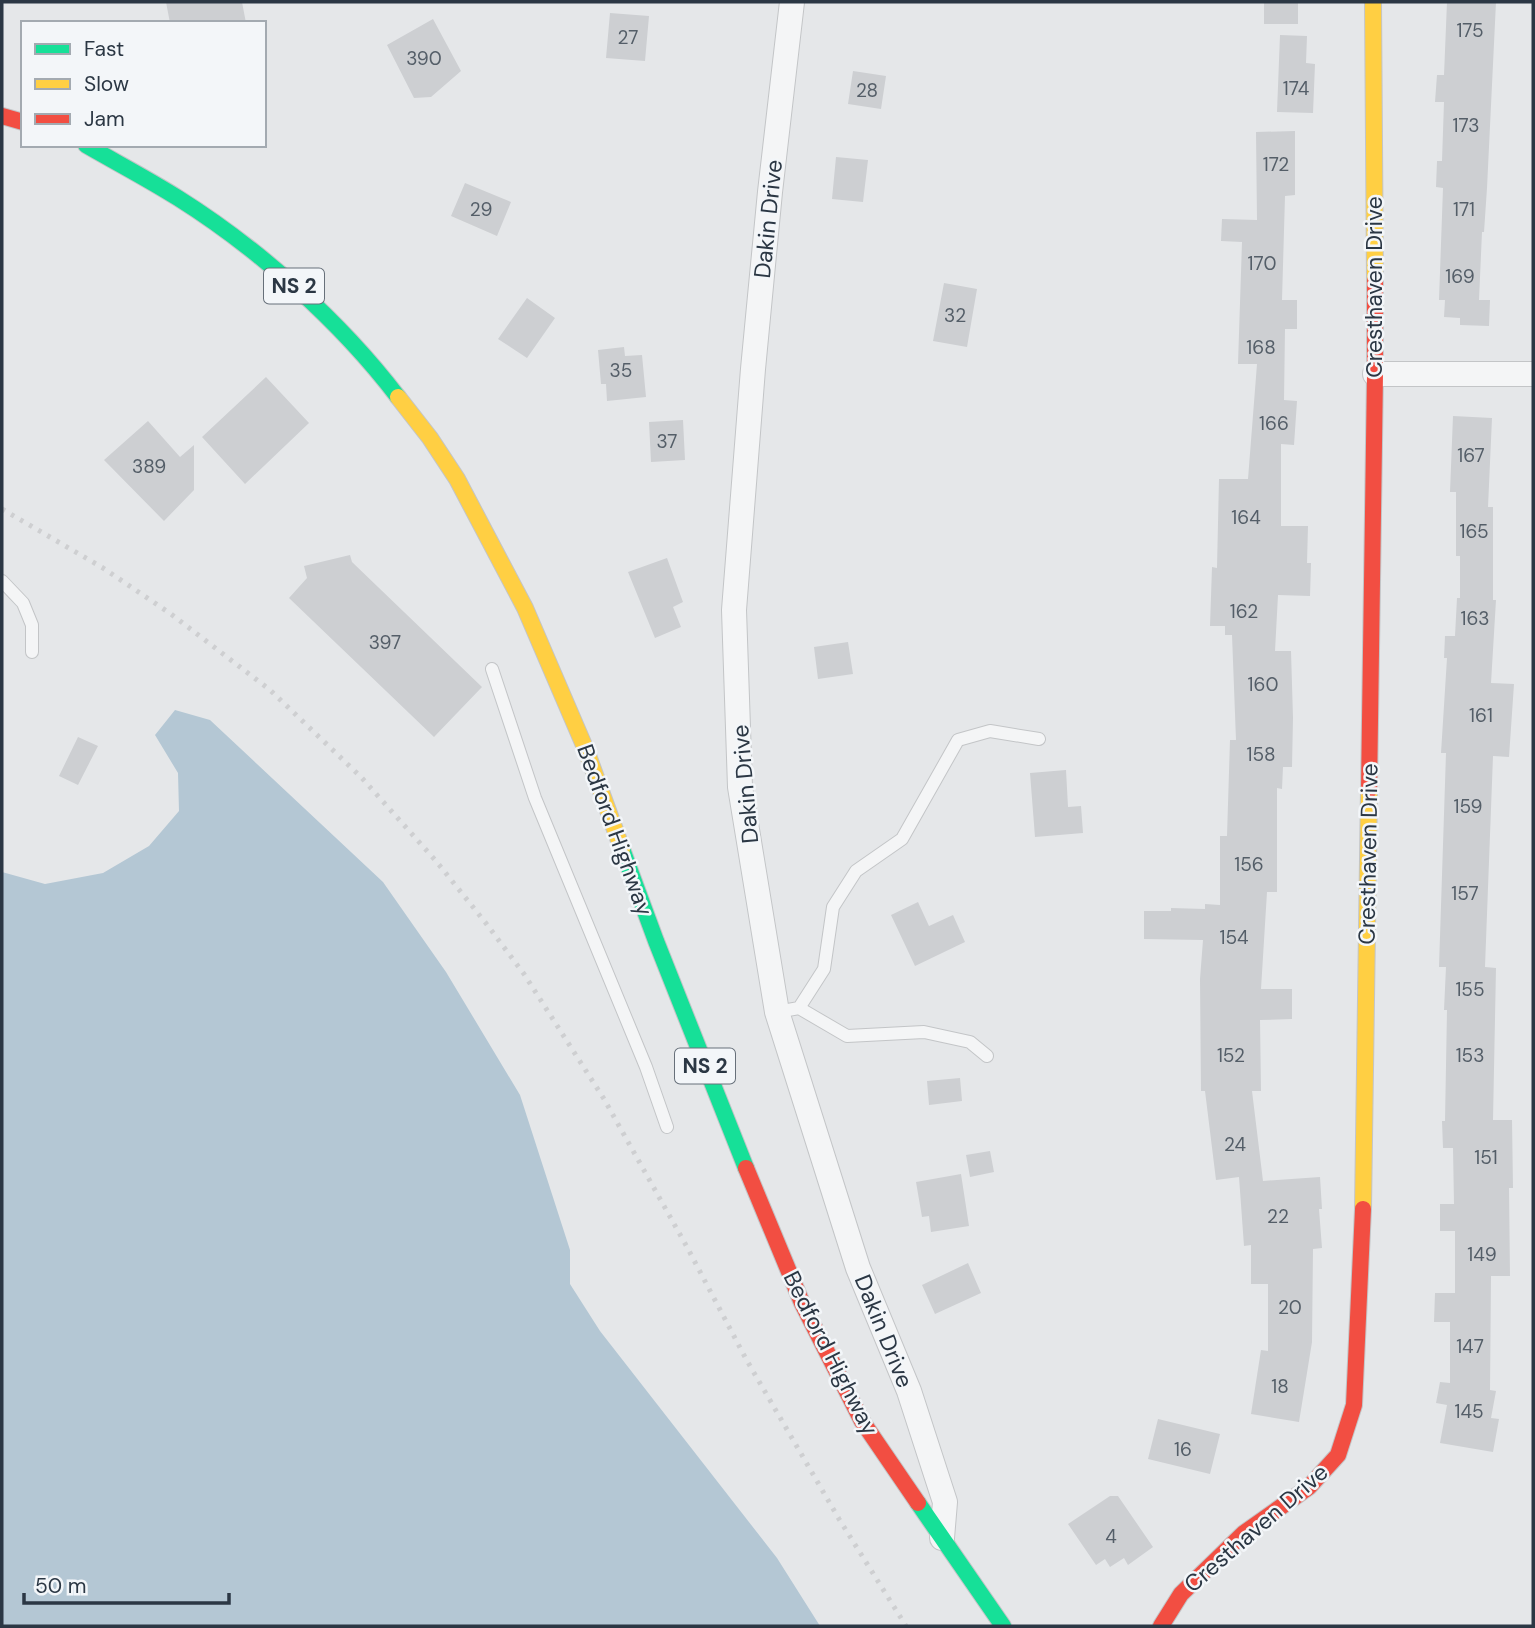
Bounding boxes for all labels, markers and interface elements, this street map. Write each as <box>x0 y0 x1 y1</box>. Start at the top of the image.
house number: 175 <box>1456 18 1484 43</box>
legend <box>21 21 266 147</box>
house number: 27 <box>618 25 638 50</box>
text: Fast <box>84 35 124 63</box>
house number: 390 <box>406 46 442 71</box>
text: Slow <box>84 70 129 98</box>
house number: 174 <box>1283 76 1309 101</box>
house number: 28 <box>856 78 878 103</box>
text: Jam <box>84 105 125 133</box>
house number: 173 <box>1453 113 1479 138</box>
house number: 172 <box>1263 152 1289 177</box>
street label: Dakin Drive <box>747 158 789 280</box>
street label: Cresthaven Drive <box>1359 196 1389 378</box>
house number: 29 <box>470 197 492 222</box>
house number: 171 <box>1453 197 1475 222</box>
house number: 170 <box>1248 251 1276 276</box>
house number: 169 <box>1445 264 1475 289</box>
road number: NS 2 <box>264 268 324 304</box>
house number: 32 <box>944 303 966 328</box>
house number: 168 <box>1246 335 1276 360</box>
house number: 35 <box>610 358 632 383</box>
house number: 166 <box>1259 411 1289 436</box>
house number: 37 <box>656 429 678 454</box>
house number: 167 <box>1457 443 1485 468</box>
house number: 389 <box>132 454 166 479</box>
house number: 164 <box>1231 505 1261 530</box>
house number: 165 <box>1459 519 1489 544</box>
house number: 162 <box>1230 599 1258 624</box>
house number: 163 <box>1460 606 1490 631</box>
house number: 397 <box>369 630 401 655</box>
house number: 160 <box>1248 672 1278 697</box>
house number: 161 <box>1469 703 1493 728</box>
street label: Dakin Drive <box>725 723 765 845</box>
street label: Bedford Highway <box>570 740 660 920</box>
house number: 158 <box>1246 742 1276 767</box>
street label: Cresthaven Drive <box>1351 763 1385 945</box>
house number: 159 <box>1454 794 1482 819</box>
house number: 156 <box>1234 852 1264 877</box>
house number: 157 <box>1451 881 1479 906</box>
house number: 154 <box>1219 925 1249 950</box>
house number: 155 <box>1455 977 1485 1002</box>
house number: 152 <box>1217 1043 1245 1068</box>
house number: 153 <box>1456 1043 1484 1068</box>
road number: NS 2 <box>675 1048 735 1084</box>
house number: 24 <box>1224 1132 1246 1157</box>
house number: 151 <box>1474 1145 1498 1170</box>
house number: 22 <box>1267 1204 1289 1229</box>
house number: 149 <box>1467 1242 1497 1267</box>
street label: Bedford Highway <box>777 1266 885 1440</box>
street label: Dakin Drive <box>848 1270 920 1392</box>
house number: 20 <box>1278 1295 1302 1320</box>
house number: 147 <box>1456 1334 1484 1359</box>
house number: 18 <box>1271 1374 1289 1399</box>
house number: 145 <box>1454 1399 1484 1424</box>
house number: 16 <box>1174 1437 1192 1462</box>
street label: Cresthaven Drive <box>1178 1457 1334 1599</box>
house number: 4 <box>1105 1524 1117 1549</box>
scale bar <box>24 1562 229 1606</box>
text: 50 m <box>35 1572 86 1600</box>

